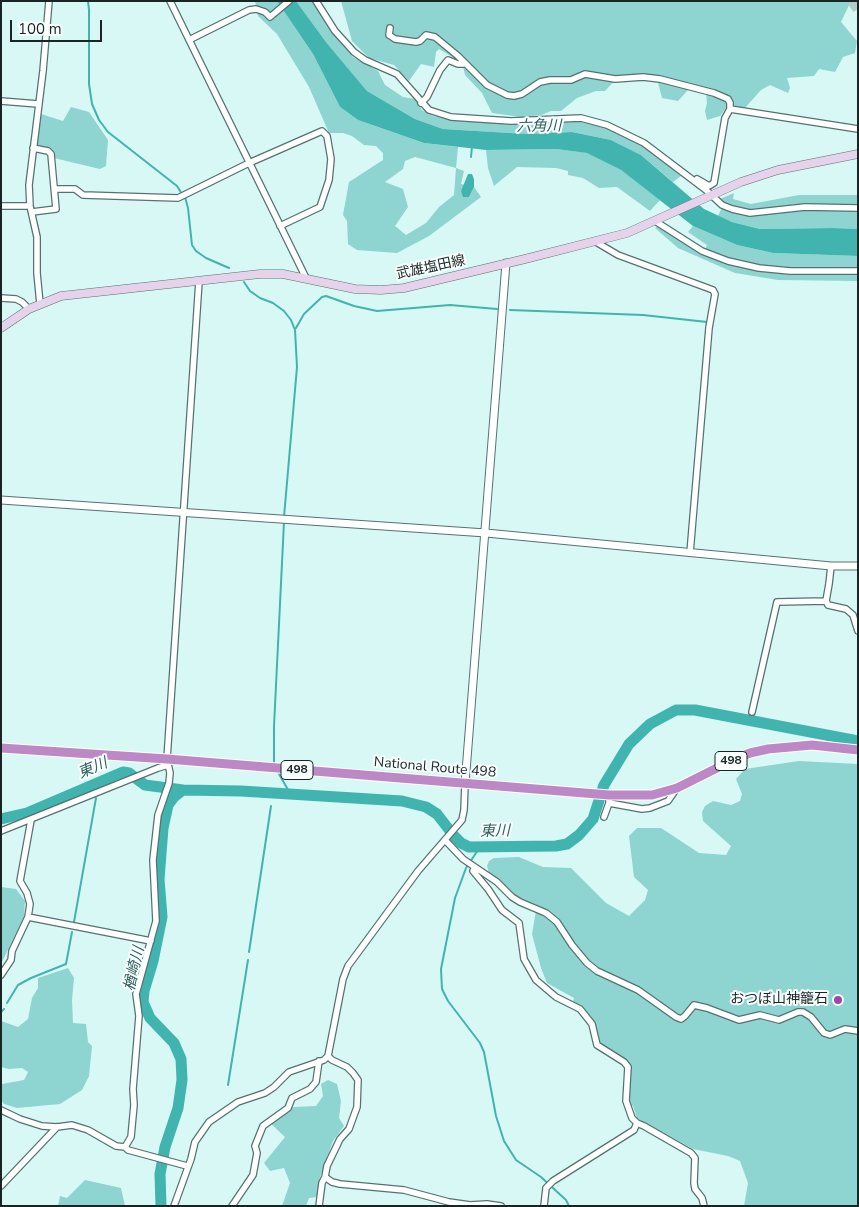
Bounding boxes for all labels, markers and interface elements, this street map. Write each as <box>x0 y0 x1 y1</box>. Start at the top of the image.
scale bar <box>12 10 105 42</box>
text: 100 m <box>18 19 62 39</box>
water label: 六角川 <box>516 118 562 136</box>
street label: 武雄塩田線 <box>395 253 467 283</box>
road number: 498 <box>715 751 747 770</box>
street label: National Route 498 <box>373 754 497 782</box>
water label: 東川 <box>76 755 110 783</box>
road number: 498 <box>281 760 313 780</box>
water label: 東川 <box>480 823 510 841</box>
water label: 楢崎川 <box>121 945 149 993</box>
place label: おつぼ山神籠石 <box>730 992 828 1008</box>
marker: おつぼ山神籠石 <box>832 994 844 1006</box>

